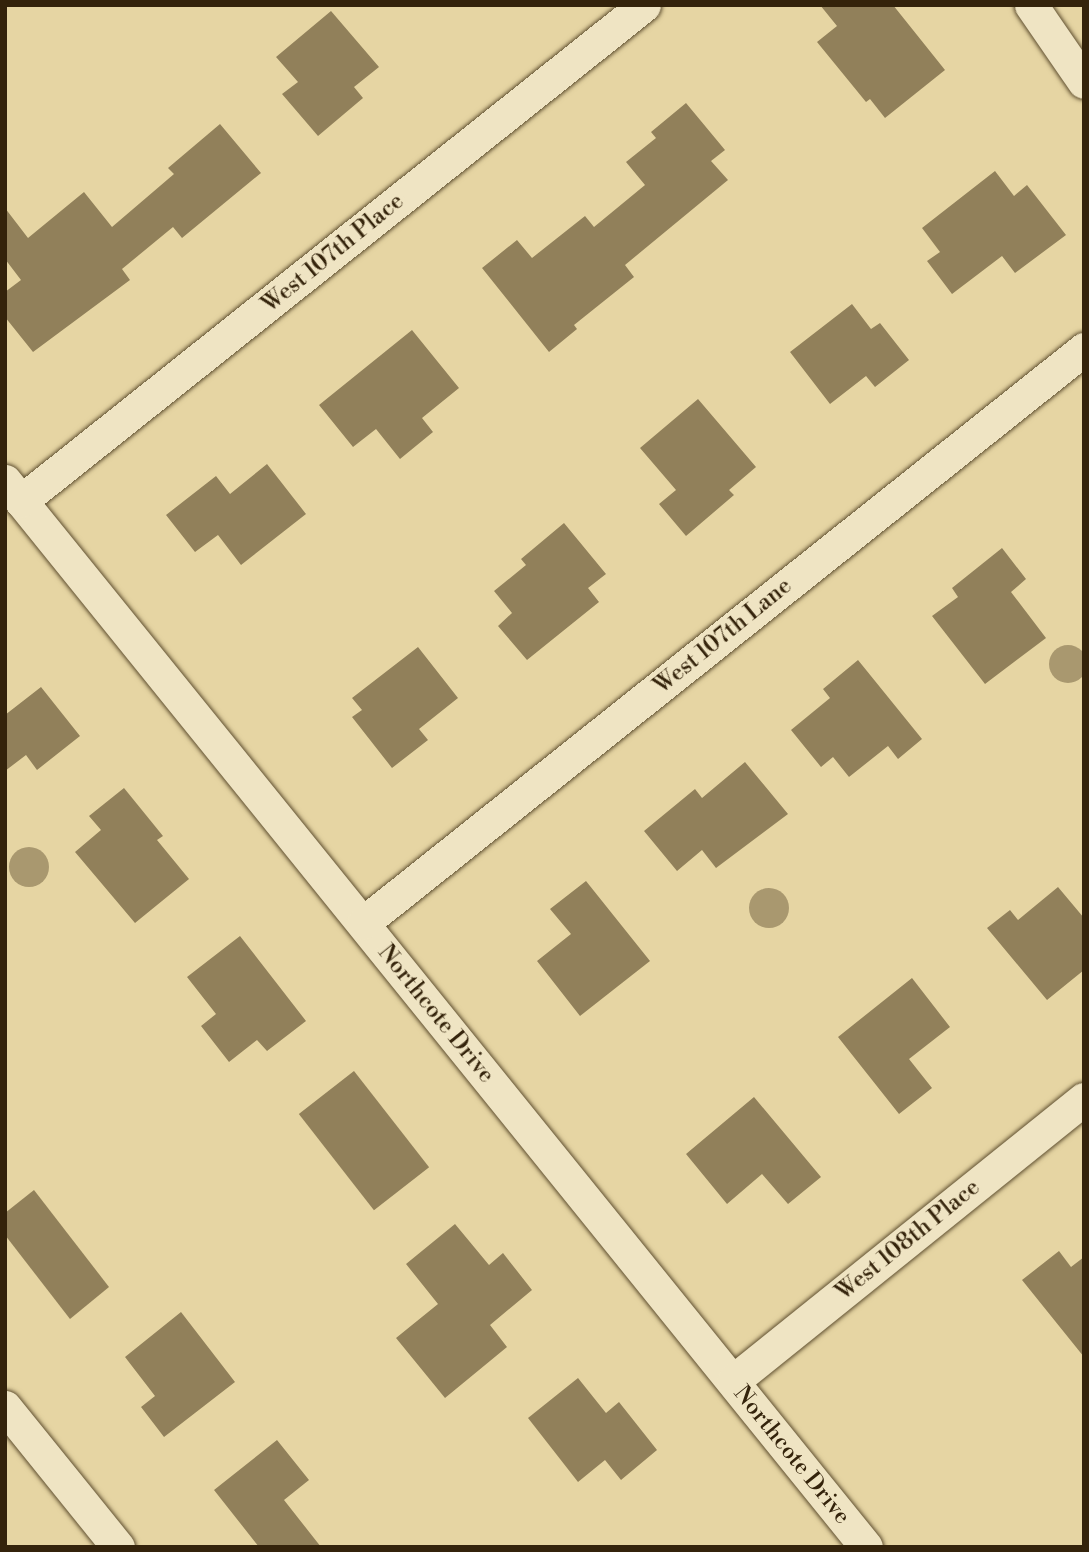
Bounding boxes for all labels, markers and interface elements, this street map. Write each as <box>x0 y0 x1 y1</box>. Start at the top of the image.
street label: West 107th Place <box>257 187 409 319</box>
street label: West 107th Lane <box>649 572 797 700</box>
street label: Northcote Drive <box>372 939 500 1089</box>
street label: West 108th Place <box>831 1174 985 1306</box>
street label: Northcote Drive <box>728 1380 856 1530</box>

